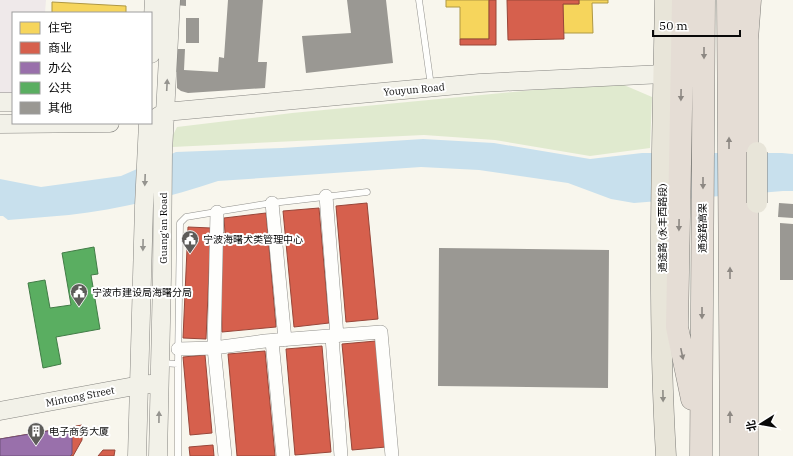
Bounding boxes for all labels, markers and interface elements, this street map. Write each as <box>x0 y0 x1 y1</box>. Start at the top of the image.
legend <box>12 12 152 124</box>
scale bar <box>653 12 740 38</box>
text: 50 m <box>659 18 688 33</box>
text: 住宅 <box>48 20 72 35</box>
text: 商业 <box>48 40 72 55</box>
one-way arrow <box>701 47 707 60</box>
text: 办公 <box>48 60 72 75</box>
one-way arrow <box>163 79 170 91</box>
text: 公共 <box>48 80 72 95</box>
street label: Youyun Road <box>383 80 445 99</box>
one-way arrow <box>678 89 684 102</box>
text: 其他 <box>48 100 72 115</box>
one-way arrow <box>726 136 732 149</box>
one-way arrow <box>141 174 148 186</box>
one-way arrow <box>700 177 706 190</box>
street label: 通途路 (永丰西路段) <box>656 184 669 272</box>
street label: Guang'an Road <box>157 192 170 264</box>
street label: 通途路高架 <box>696 203 709 253</box>
one-way arrow <box>676 219 682 232</box>
public building icon: 宁波海曙犬类管理中心 <box>180 229 200 254</box>
place label: 宁波海曙犬类管理中心 <box>203 233 303 246</box>
one-way arrow <box>140 239 146 252</box>
one-way arrow <box>726 267 733 279</box>
public building icon: 宁波市建设局海曙分局 <box>69 282 89 307</box>
place label: 宁波市建设局海曙分局 <box>92 286 192 299</box>
one-way arrow <box>699 307 705 320</box>
one-way arrow <box>680 348 686 360</box>
street label: Mintong Street <box>45 383 116 410</box>
one-way arrow <box>660 390 666 403</box>
north arrow <box>741 404 781 444</box>
one-way arrow <box>156 410 162 423</box>
one-way arrow <box>727 411 734 423</box>
text: 北 <box>743 419 759 433</box>
building icon: 电子商务大厦 <box>26 421 46 446</box>
place label: 电子商务大厦 <box>49 425 109 438</box>

